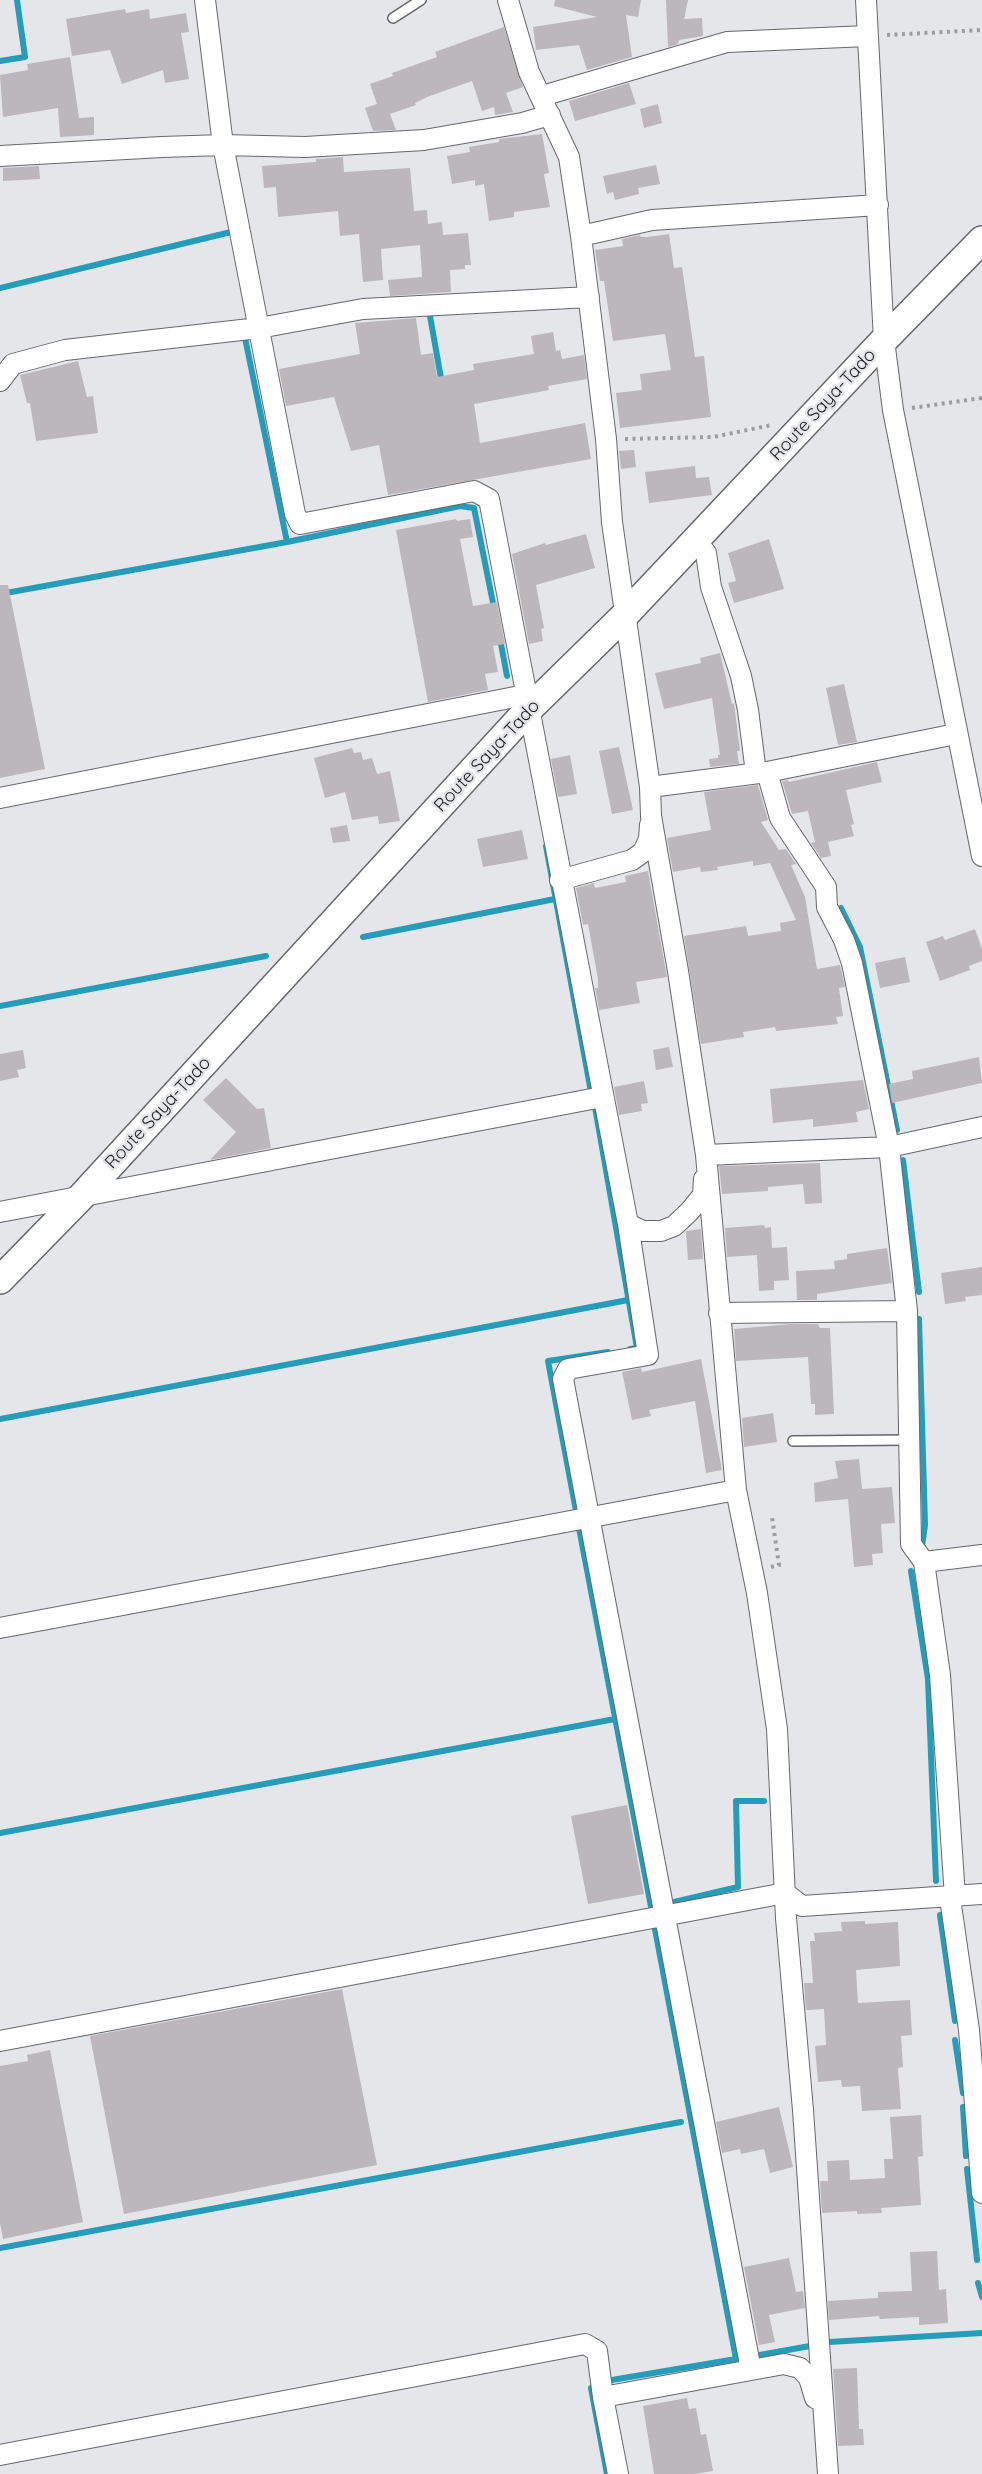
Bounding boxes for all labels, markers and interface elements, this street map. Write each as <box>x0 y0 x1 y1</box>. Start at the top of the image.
street label: Route Saya-Tado <box>766 345 880 465</box>
street label: Route Saya-Tado <box>430 696 544 816</box>
street label: Route Saya-Tado <box>101 1053 215 1173</box>

